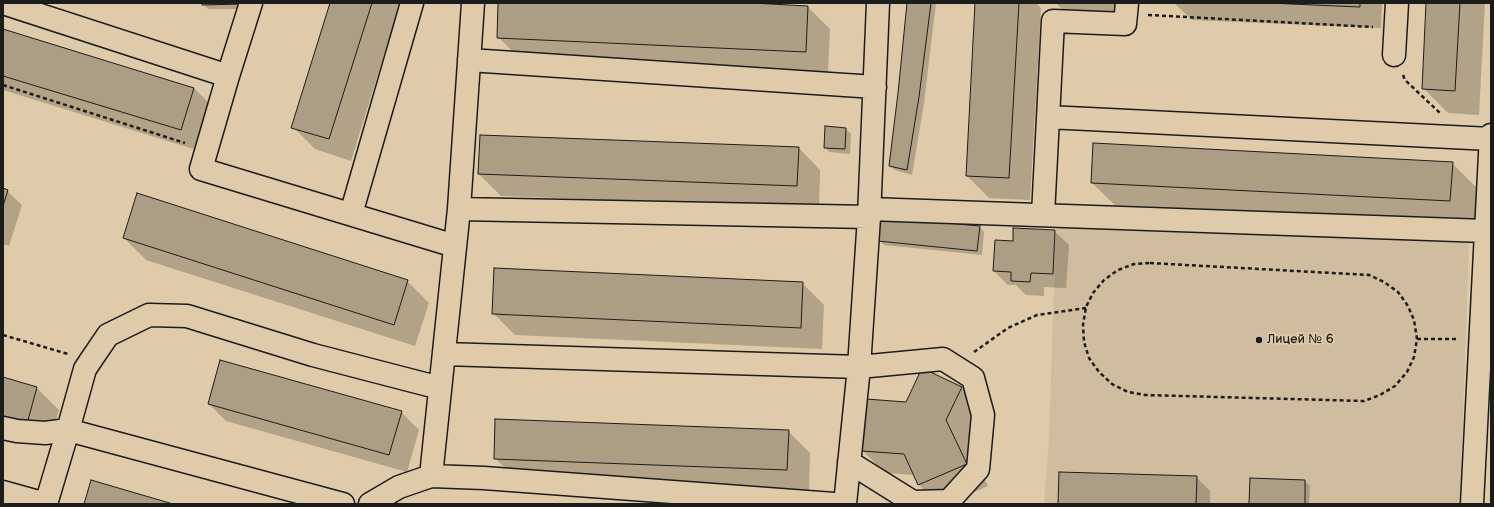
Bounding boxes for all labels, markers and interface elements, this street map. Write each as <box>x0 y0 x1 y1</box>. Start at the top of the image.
place label: Лицей № 6 <box>1267 332 1334 348</box>
marker: Лицей № 6 <box>1254 335 1264 345</box>

